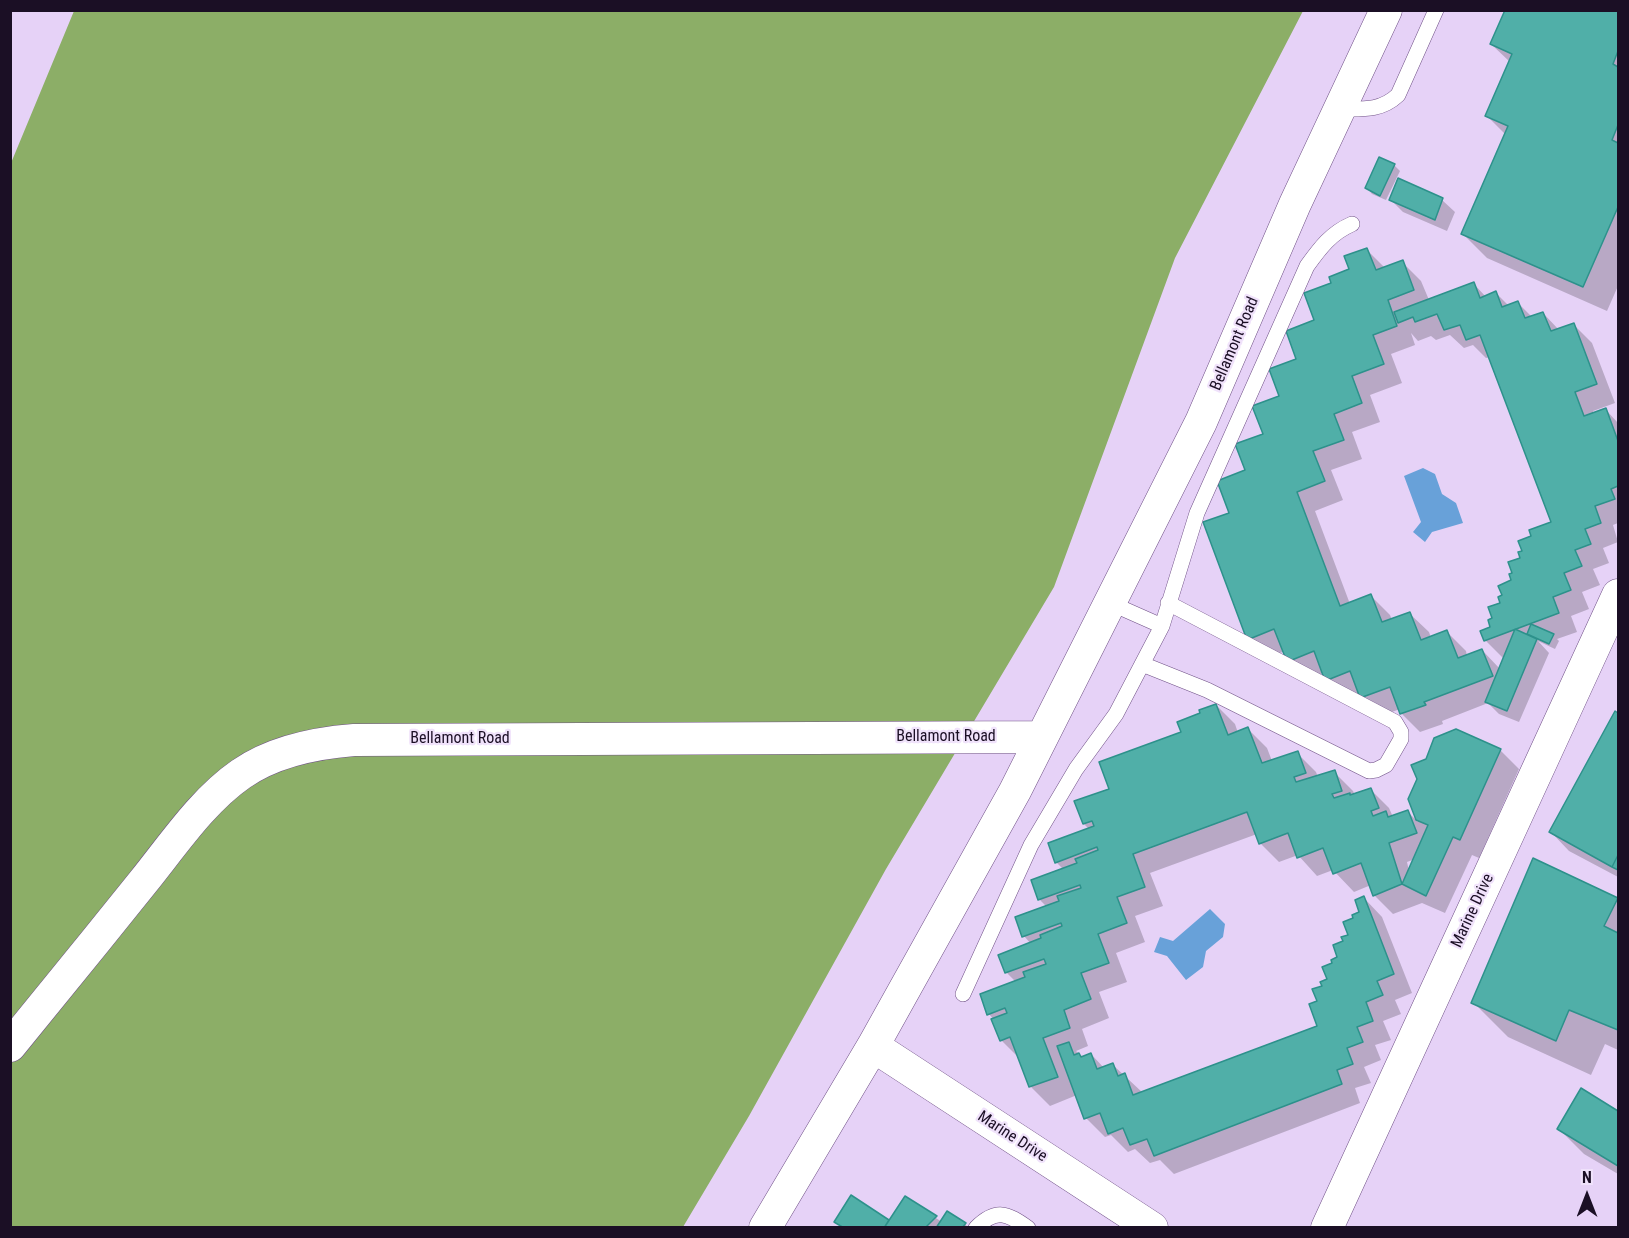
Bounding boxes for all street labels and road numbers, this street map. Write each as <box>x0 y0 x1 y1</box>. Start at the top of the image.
street label: Bellamont Road <box>1207 294 1263 394</box>
street label: Bellamont Road <box>896 727 996 747</box>
street label: Bellamont Road <box>410 729 510 749</box>
street label: Marine Drive <box>1448 871 1498 951</box>
street label: Marine Drive <box>974 1107 1050 1167</box>

